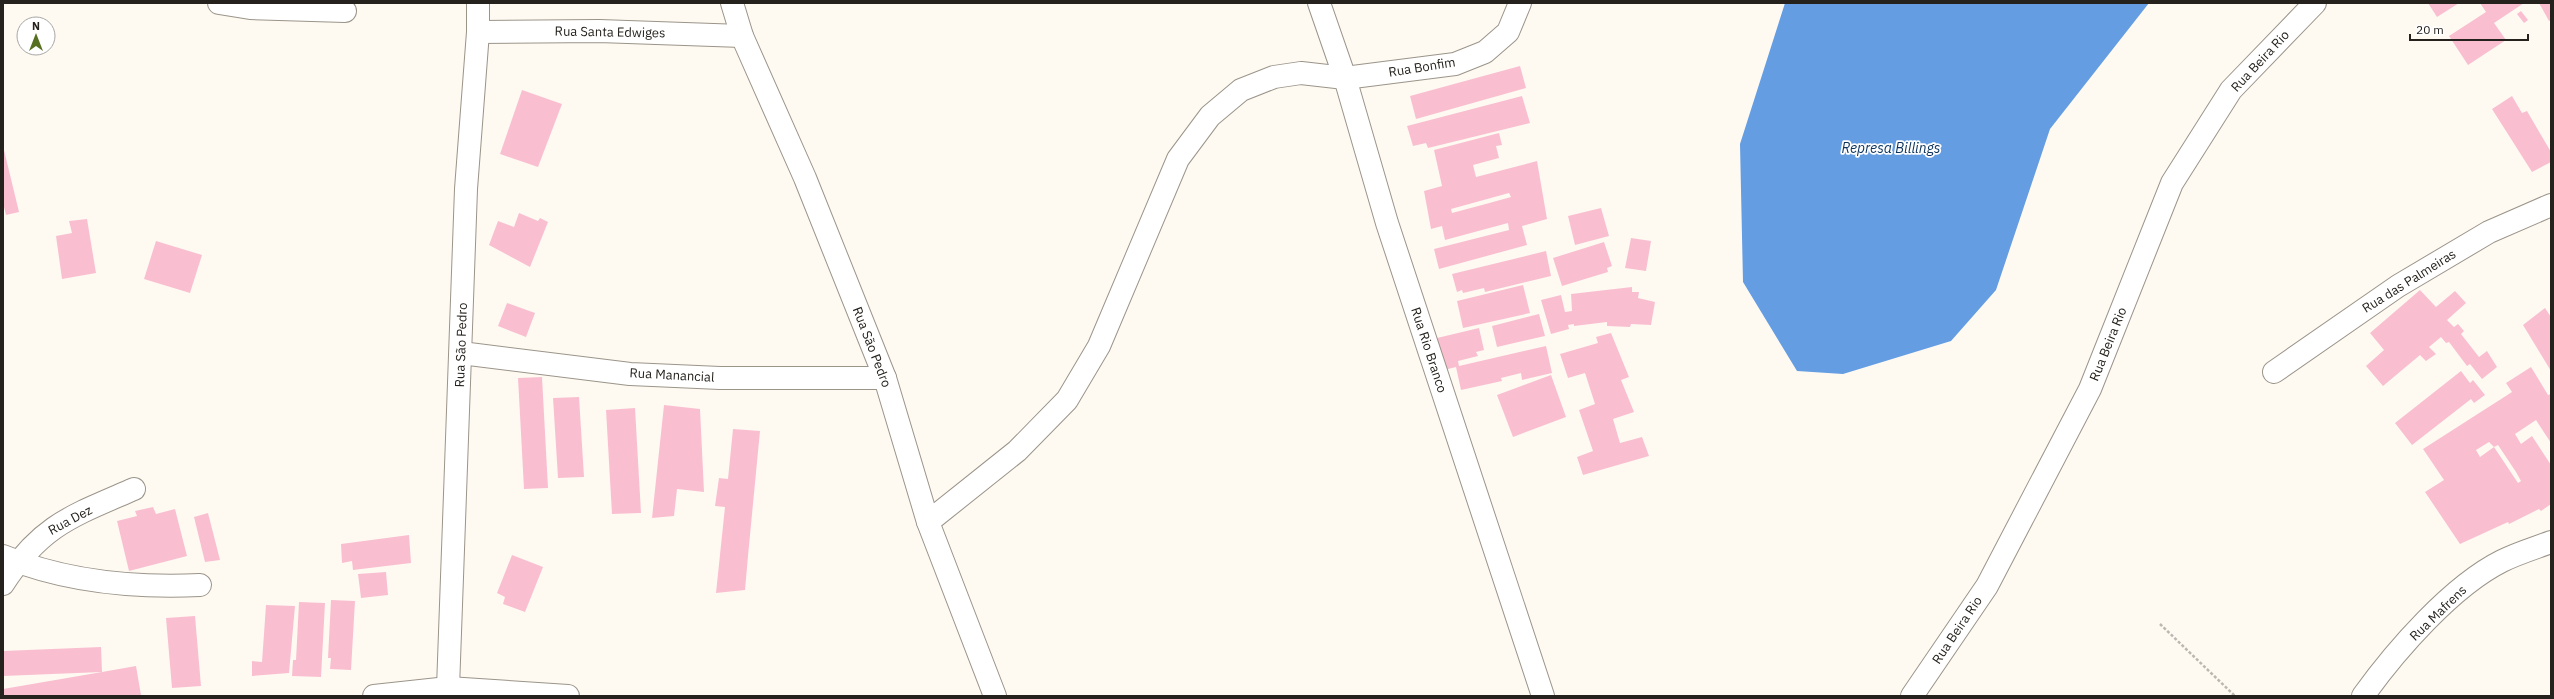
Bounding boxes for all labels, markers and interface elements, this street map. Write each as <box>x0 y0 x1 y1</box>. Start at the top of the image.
north arrow <box>16 16 56 56</box>
scale bar <box>2410 16 2528 42</box>
text: N <box>32 19 40 33</box>
text: 20 m <box>2416 22 2444 37</box>
street label: Rua Santa Edwiges <box>555 23 665 41</box>
street label: Rua Beira Rio <box>2227 27 2293 95</box>
street label: Rua Bonfim <box>1387 53 1457 81</box>
water label: Represa Billings <box>1842 139 1941 157</box>
street label: Rua das Palmeiras <box>2359 245 2459 317</box>
street label: Rua São Pedro <box>451 302 471 388</box>
street label: Rua São Pedro <box>849 304 895 390</box>
street label: Rua Rio Branco <box>1407 305 1451 395</box>
street label: Rua Beira Rio <box>2085 305 2131 383</box>
street label: Rua Manancial <box>629 364 715 386</box>
street label: Rua Dez <box>45 501 95 539</box>
street label: Rua Mafrens <box>2406 582 2470 644</box>
street label: Rua Beira Rio <box>1928 593 1986 667</box>

